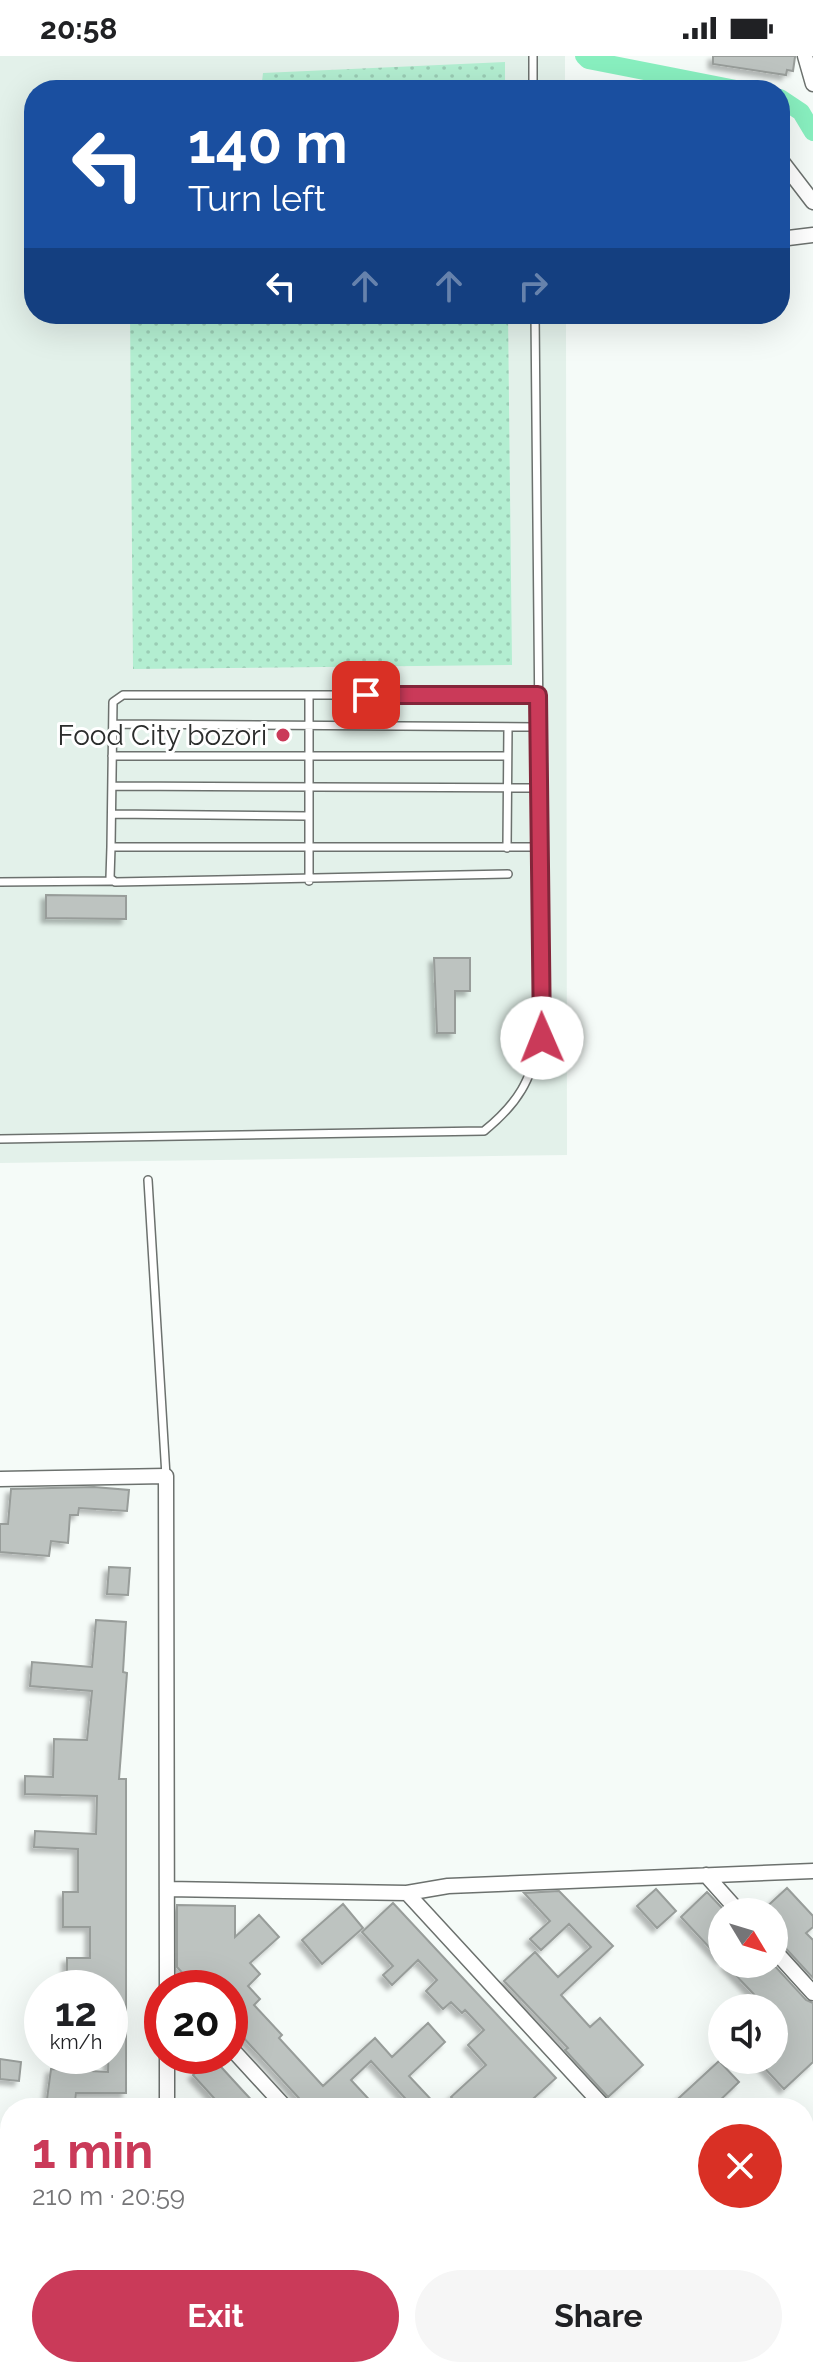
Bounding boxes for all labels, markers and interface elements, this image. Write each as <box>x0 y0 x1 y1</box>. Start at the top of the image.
text: 20:58 <box>40 11 118 46</box>
text: 140 m <box>188 110 348 176</box>
icon: left <box>56 112 160 216</box>
text: Turn left <box>188 177 326 219</box>
icon: left <box>259 264 303 308</box>
icon: ahead <box>343 264 387 308</box>
icon: ahead <box>427 264 471 308</box>
icon: right <box>511 264 555 308</box>
pin <box>332 661 400 729</box>
icon: arrive <box>344 673 388 717</box>
place label: Food City bozori <box>58 719 267 752</box>
marker: Food City bozori <box>274 726 292 744</box>
position arrow <box>500 996 584 1080</box>
north arrow <box>708 1898 788 1978</box>
map controls <box>708 1898 788 2074</box>
speed limit sign: 20 <box>144 1970 248 2074</box>
text: 12 <box>55 1988 97 2035</box>
button: sound <box>708 1994 788 2074</box>
text: km/h <box>50 2030 102 2054</box>
text: 1 min <box>32 2123 153 2179</box>
button: close <box>698 2124 782 2208</box>
text: 210 m · 20:59 <box>32 2181 185 2211</box>
button: Exit <box>32 2270 399 2362</box>
button: Share <box>415 2270 782 2362</box>

